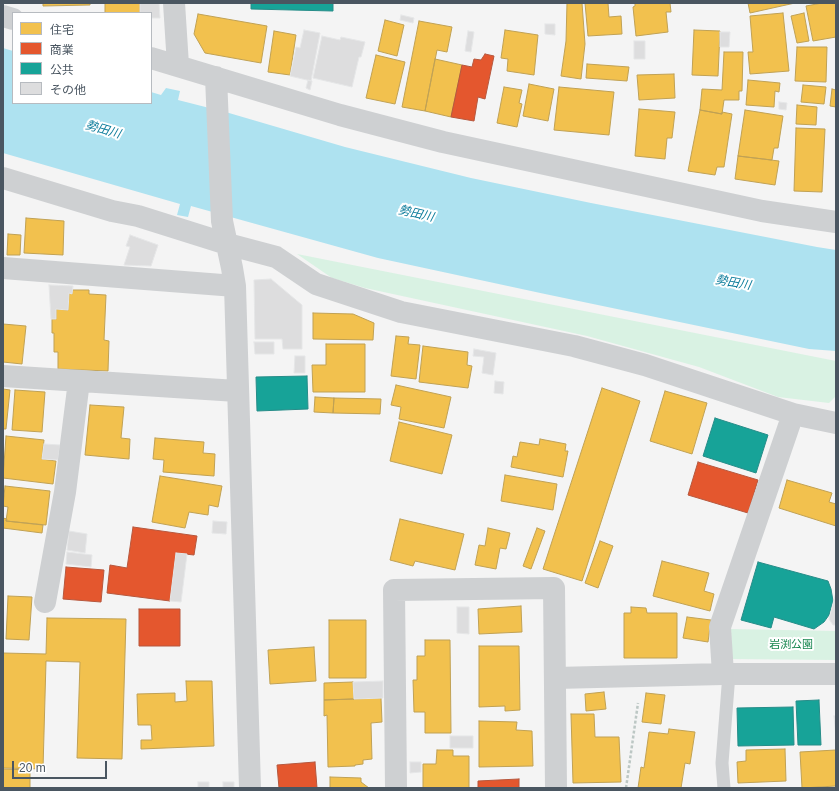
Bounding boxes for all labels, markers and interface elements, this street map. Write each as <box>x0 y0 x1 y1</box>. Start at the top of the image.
legend <box>12 12 152 104</box>
text: 住宅 <box>50 23 74 37</box>
text: 商業 <box>50 43 74 57</box>
text: 公共 <box>50 63 74 77</box>
text: その他 <box>50 83 86 97</box>
water label: 勢田川 <box>84 118 122 142</box>
water label: 勢田川 <box>397 203 435 225</box>
water label: 勢田川 <box>714 273 752 293</box>
park label: 岩渕公園 <box>769 638 813 652</box>
scale bar <box>14 753 109 779</box>
text: 20 m <box>19 761 46 775</box>

